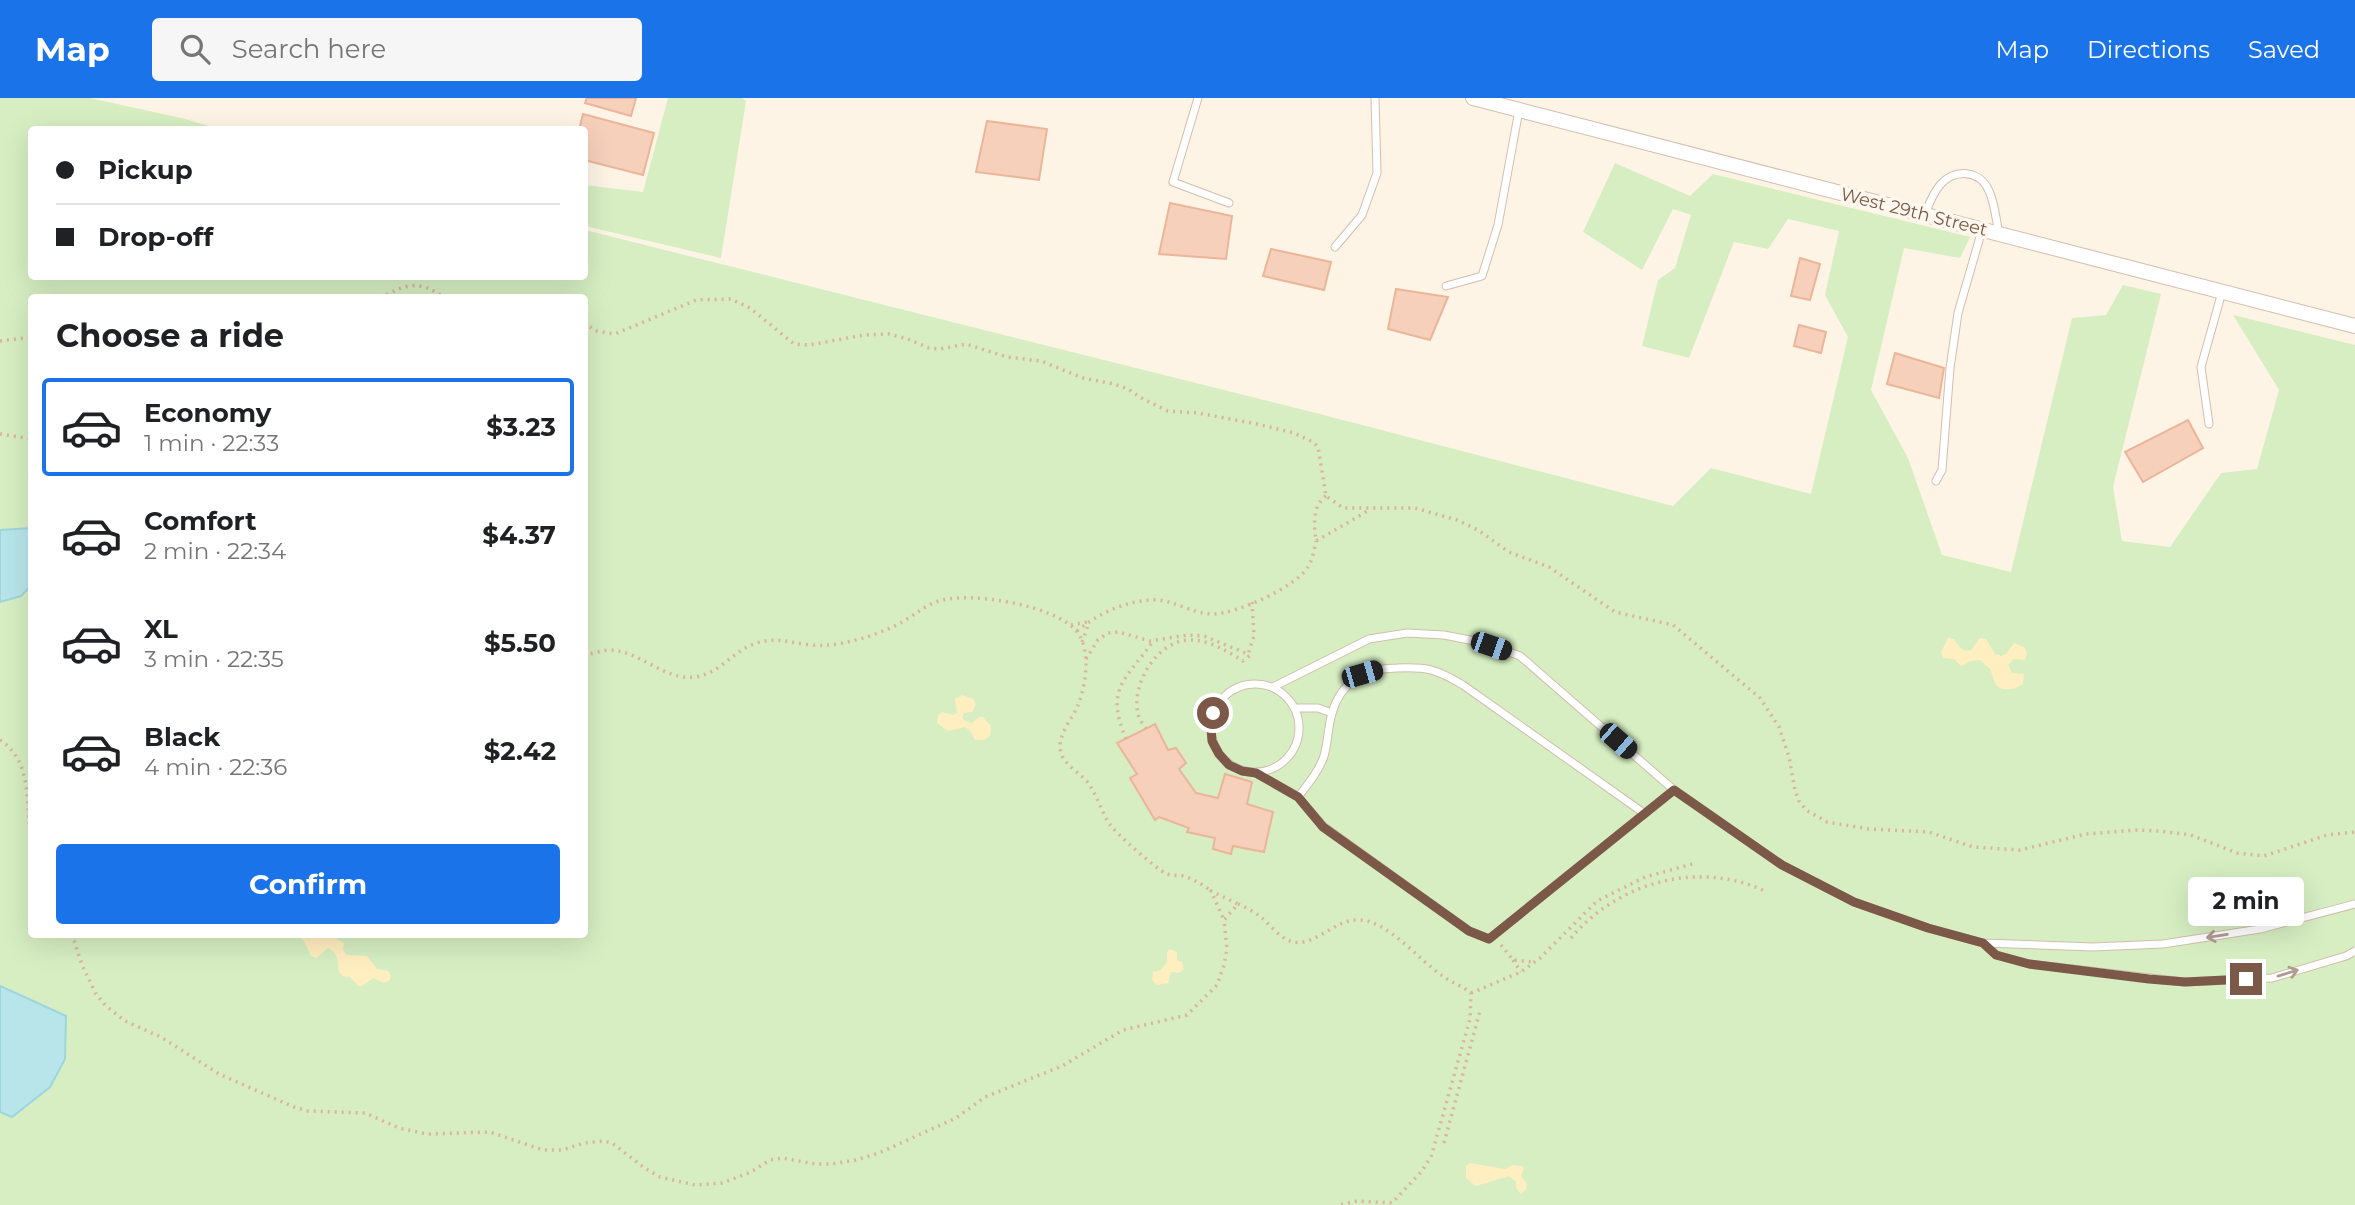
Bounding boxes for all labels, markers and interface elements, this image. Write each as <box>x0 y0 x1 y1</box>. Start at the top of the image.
search box <box>152 18 642 81</box>
text: Map <box>35 29 110 69</box>
icon: search <box>176 30 214 68</box>
text: Search here <box>232 33 386 65</box>
text: Map <box>1996 35 2049 64</box>
text: Directions <box>2087 35 2210 64</box>
text: Saved <box>2248 35 2320 64</box>
text: Pickup <box>98 154 193 186</box>
street label: West 29th Street <box>1838 183 1990 241</box>
text: Drop-off <box>98 221 213 253</box>
text: Choose a ride <box>56 316 284 355</box>
icon: car <box>60 396 123 459</box>
text: Economy <box>144 397 271 429</box>
text: $3.23 <box>486 411 556 443</box>
text: 1 min · 22:33 <box>144 429 279 457</box>
icon: car <box>60 504 123 567</box>
text: Comfort <box>144 505 256 537</box>
text: $4.37 <box>482 519 556 551</box>
text: 2 min · 22:34 <box>144 537 286 565</box>
icon: car <box>60 612 123 675</box>
text: XL <box>144 613 178 645</box>
text: $5.50 <box>484 627 556 659</box>
car <box>1468 629 1515 663</box>
text: 3 min · 22:35 <box>144 645 284 673</box>
car <box>1339 658 1386 690</box>
route start <box>1197 697 1229 729</box>
car <box>1596 719 1641 763</box>
icon: car <box>60 720 123 783</box>
text: Black <box>144 721 220 753</box>
text: $2.42 <box>484 735 556 767</box>
text: 4 min · 22:36 <box>144 753 287 781</box>
button: Confirm <box>56 844 560 924</box>
callout: 2 min <box>2188 878 2304 926</box>
text: 2 min <box>2212 887 2280 915</box>
one-way arrow <box>2206 930 2229 943</box>
route end <box>2230 963 2262 995</box>
one-way arrow <box>2277 966 2299 979</box>

